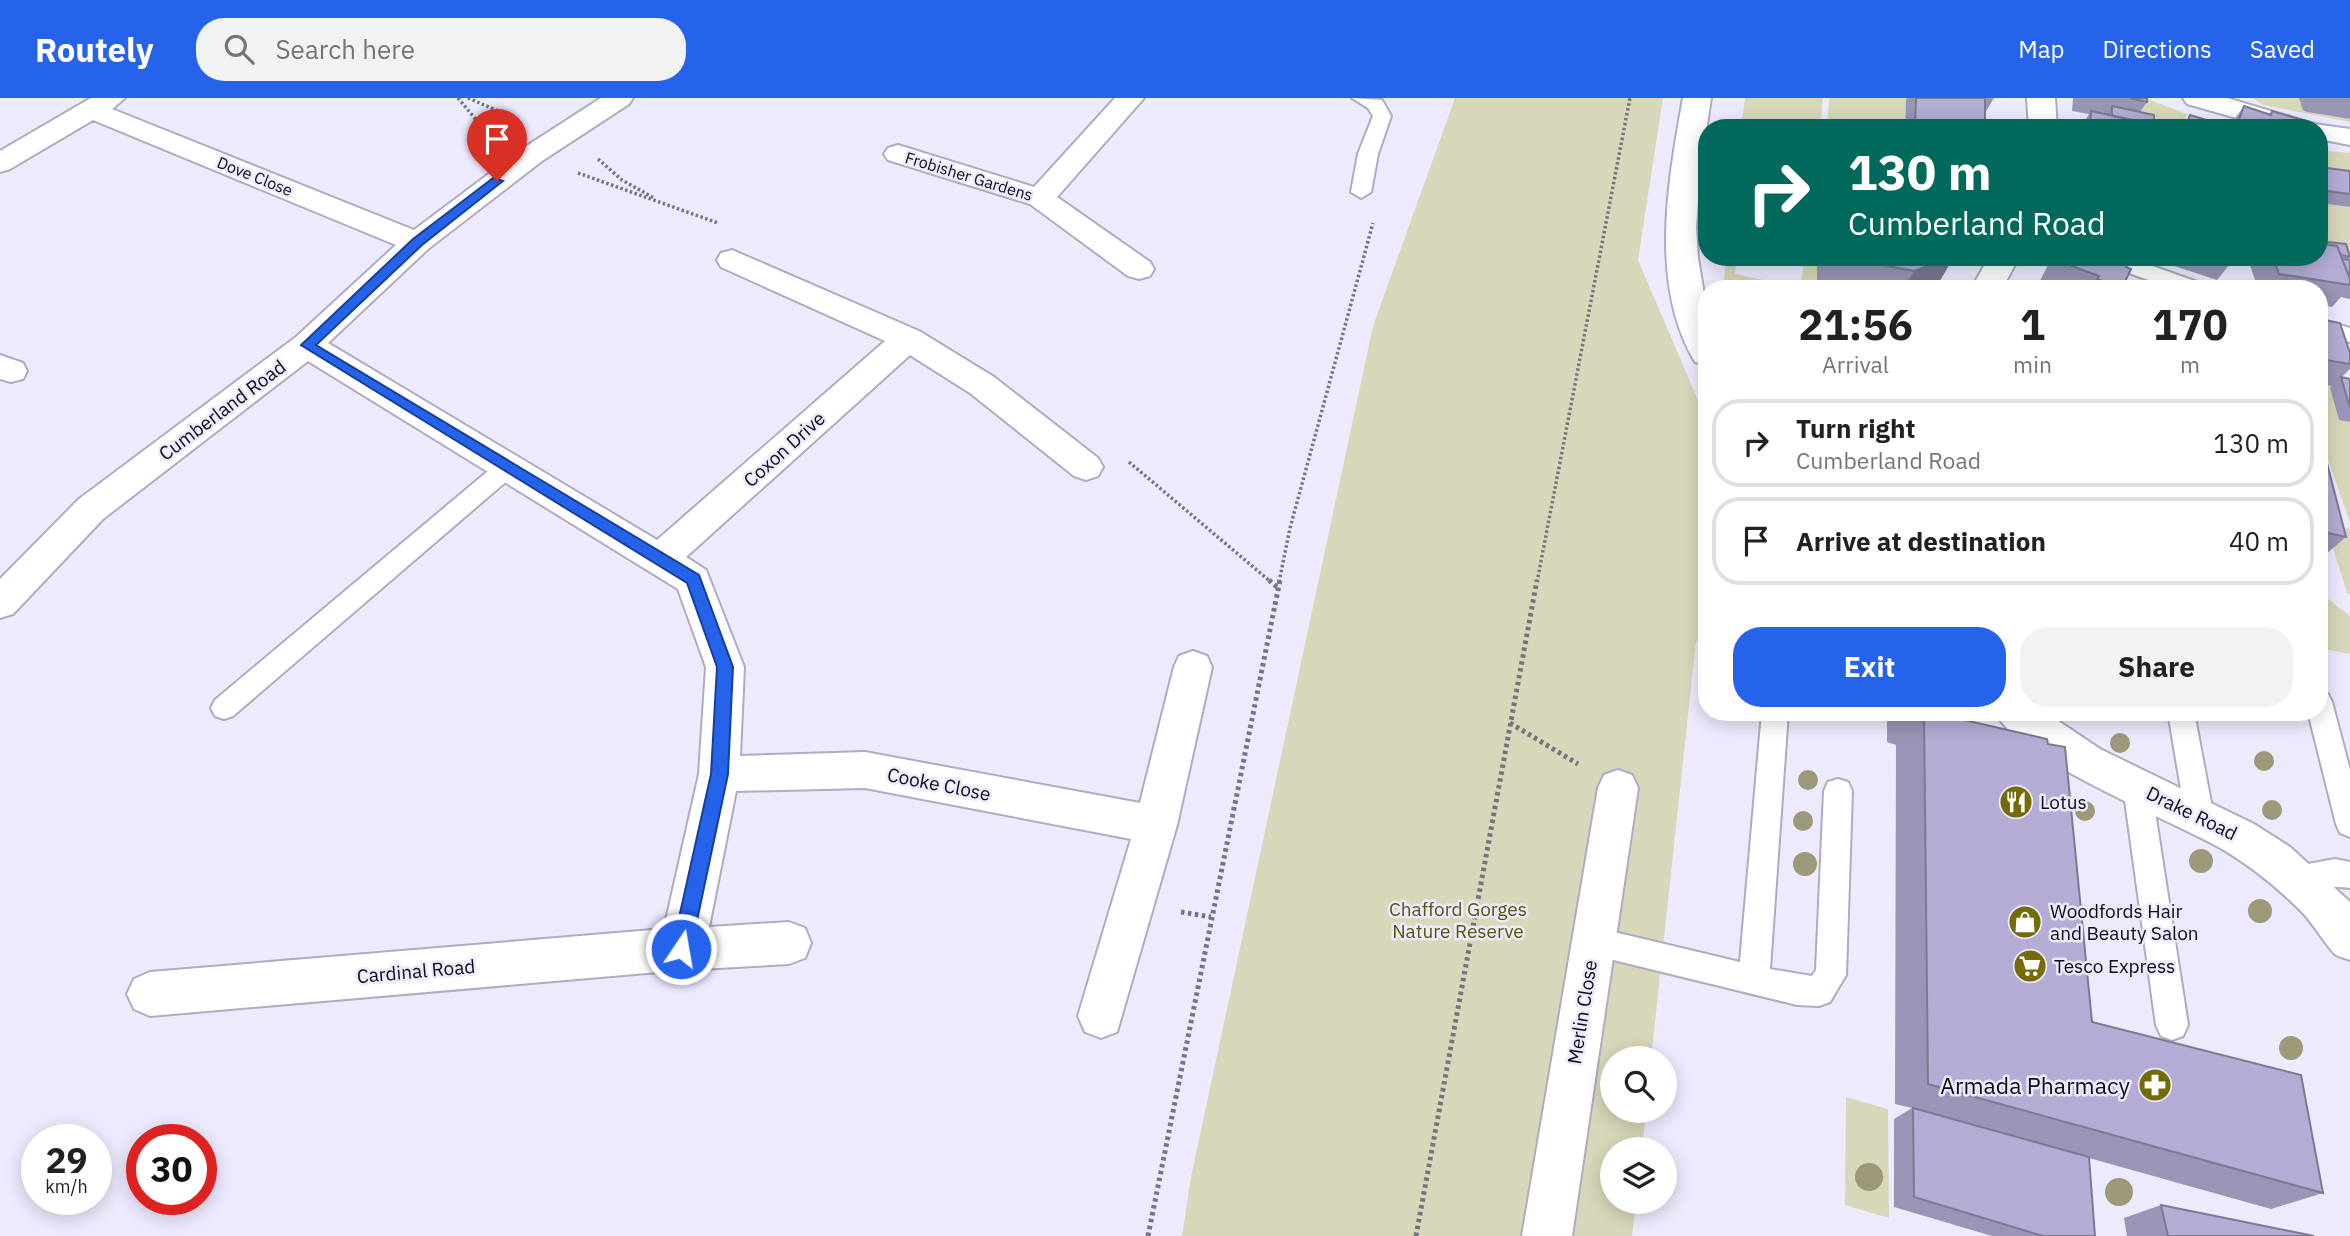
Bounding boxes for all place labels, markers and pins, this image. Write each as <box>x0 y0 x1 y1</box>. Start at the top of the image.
pin <box>467 109 527 181</box>
restaurant icon: Lotus <box>1997 783 2035 821</box>
place label: Lotus <box>2040 790 2087 814</box>
place label: Woodfords Hair and Beauty Salon <box>2050 899 2199 945</box>
shop icon: Woodfords Hair and Beauty Salon <box>2006 903 2044 941</box>
supermarket icon: Tesco Express <box>2011 947 2049 985</box>
place label: Tesco Express <box>2054 954 2175 978</box>
pharmacy icon: Armada Pharmacy <box>2136 1066 2174 1104</box>
place label: Armada Pharmacy <box>1940 1070 2131 1100</box>

